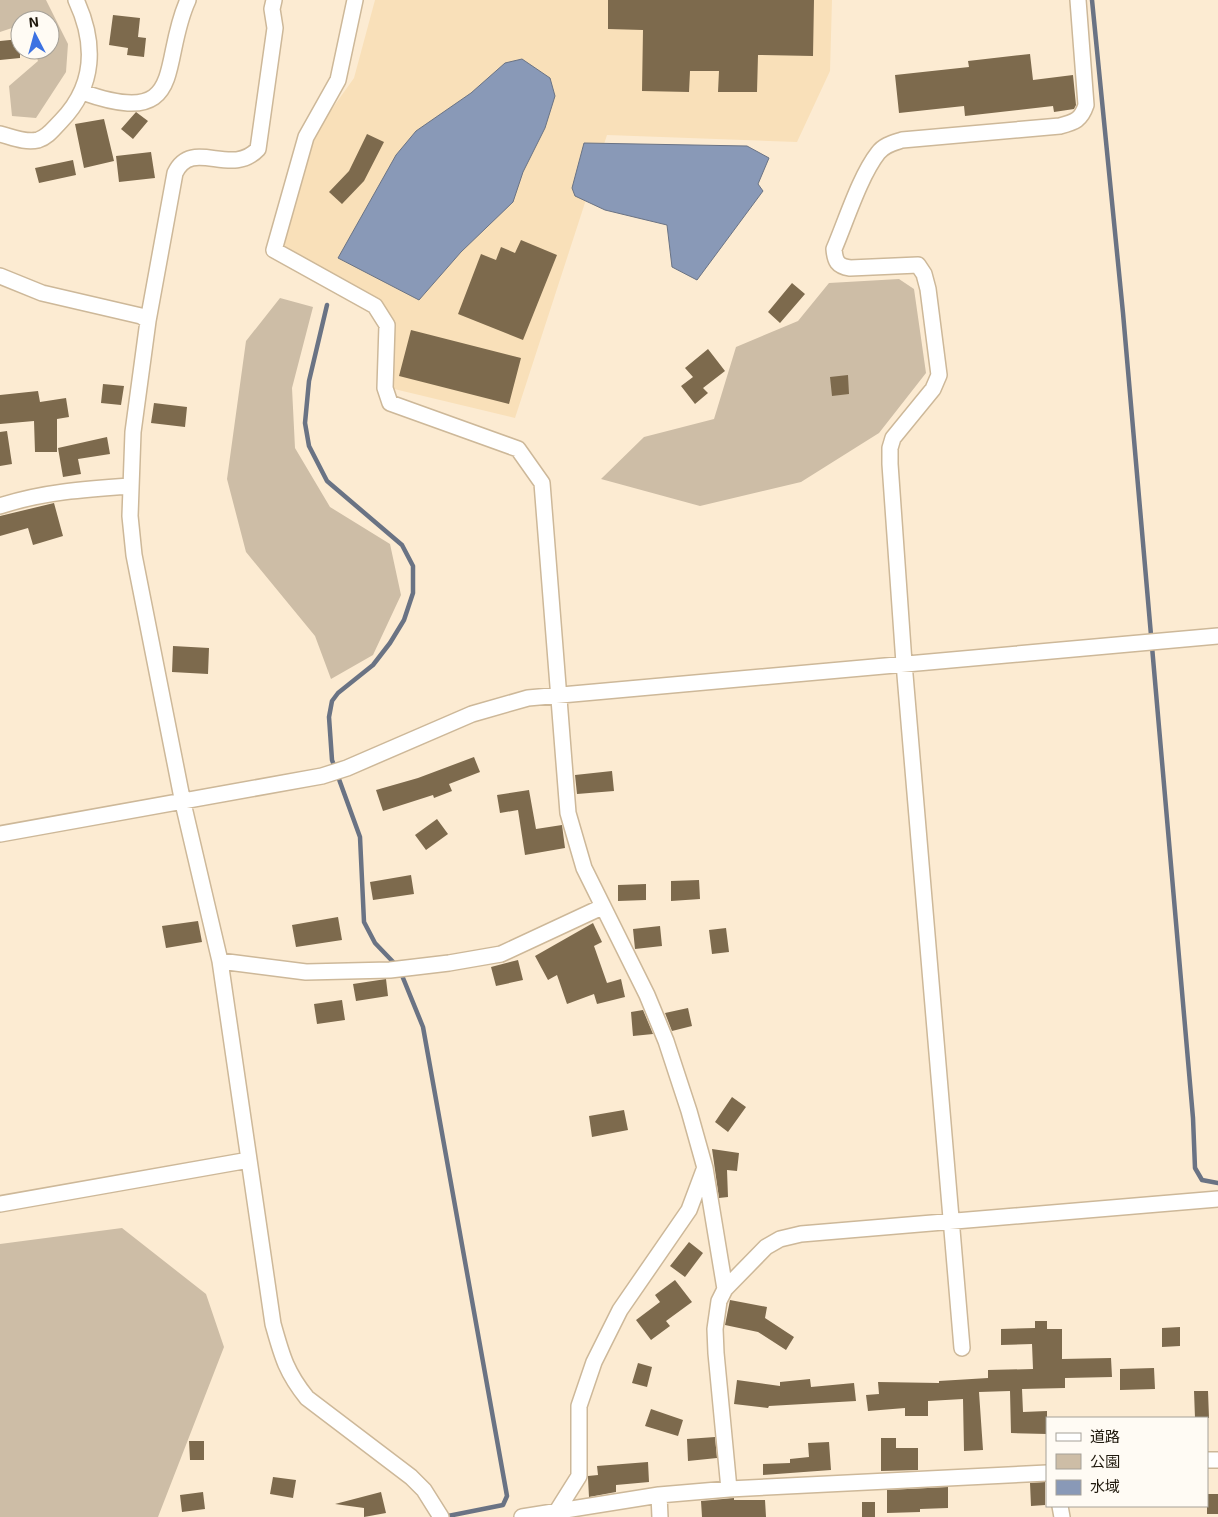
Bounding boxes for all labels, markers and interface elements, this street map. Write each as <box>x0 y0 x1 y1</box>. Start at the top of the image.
north arrow <box>10 10 60 60</box>
text: N <box>28 13 40 31</box>
legend <box>1046 1417 1208 1507</box>
text: 道路 <box>1090 1427 1120 1445</box>
text: 公園 <box>1090 1452 1120 1470</box>
text: 水域 <box>1090 1477 1120 1495</box>

